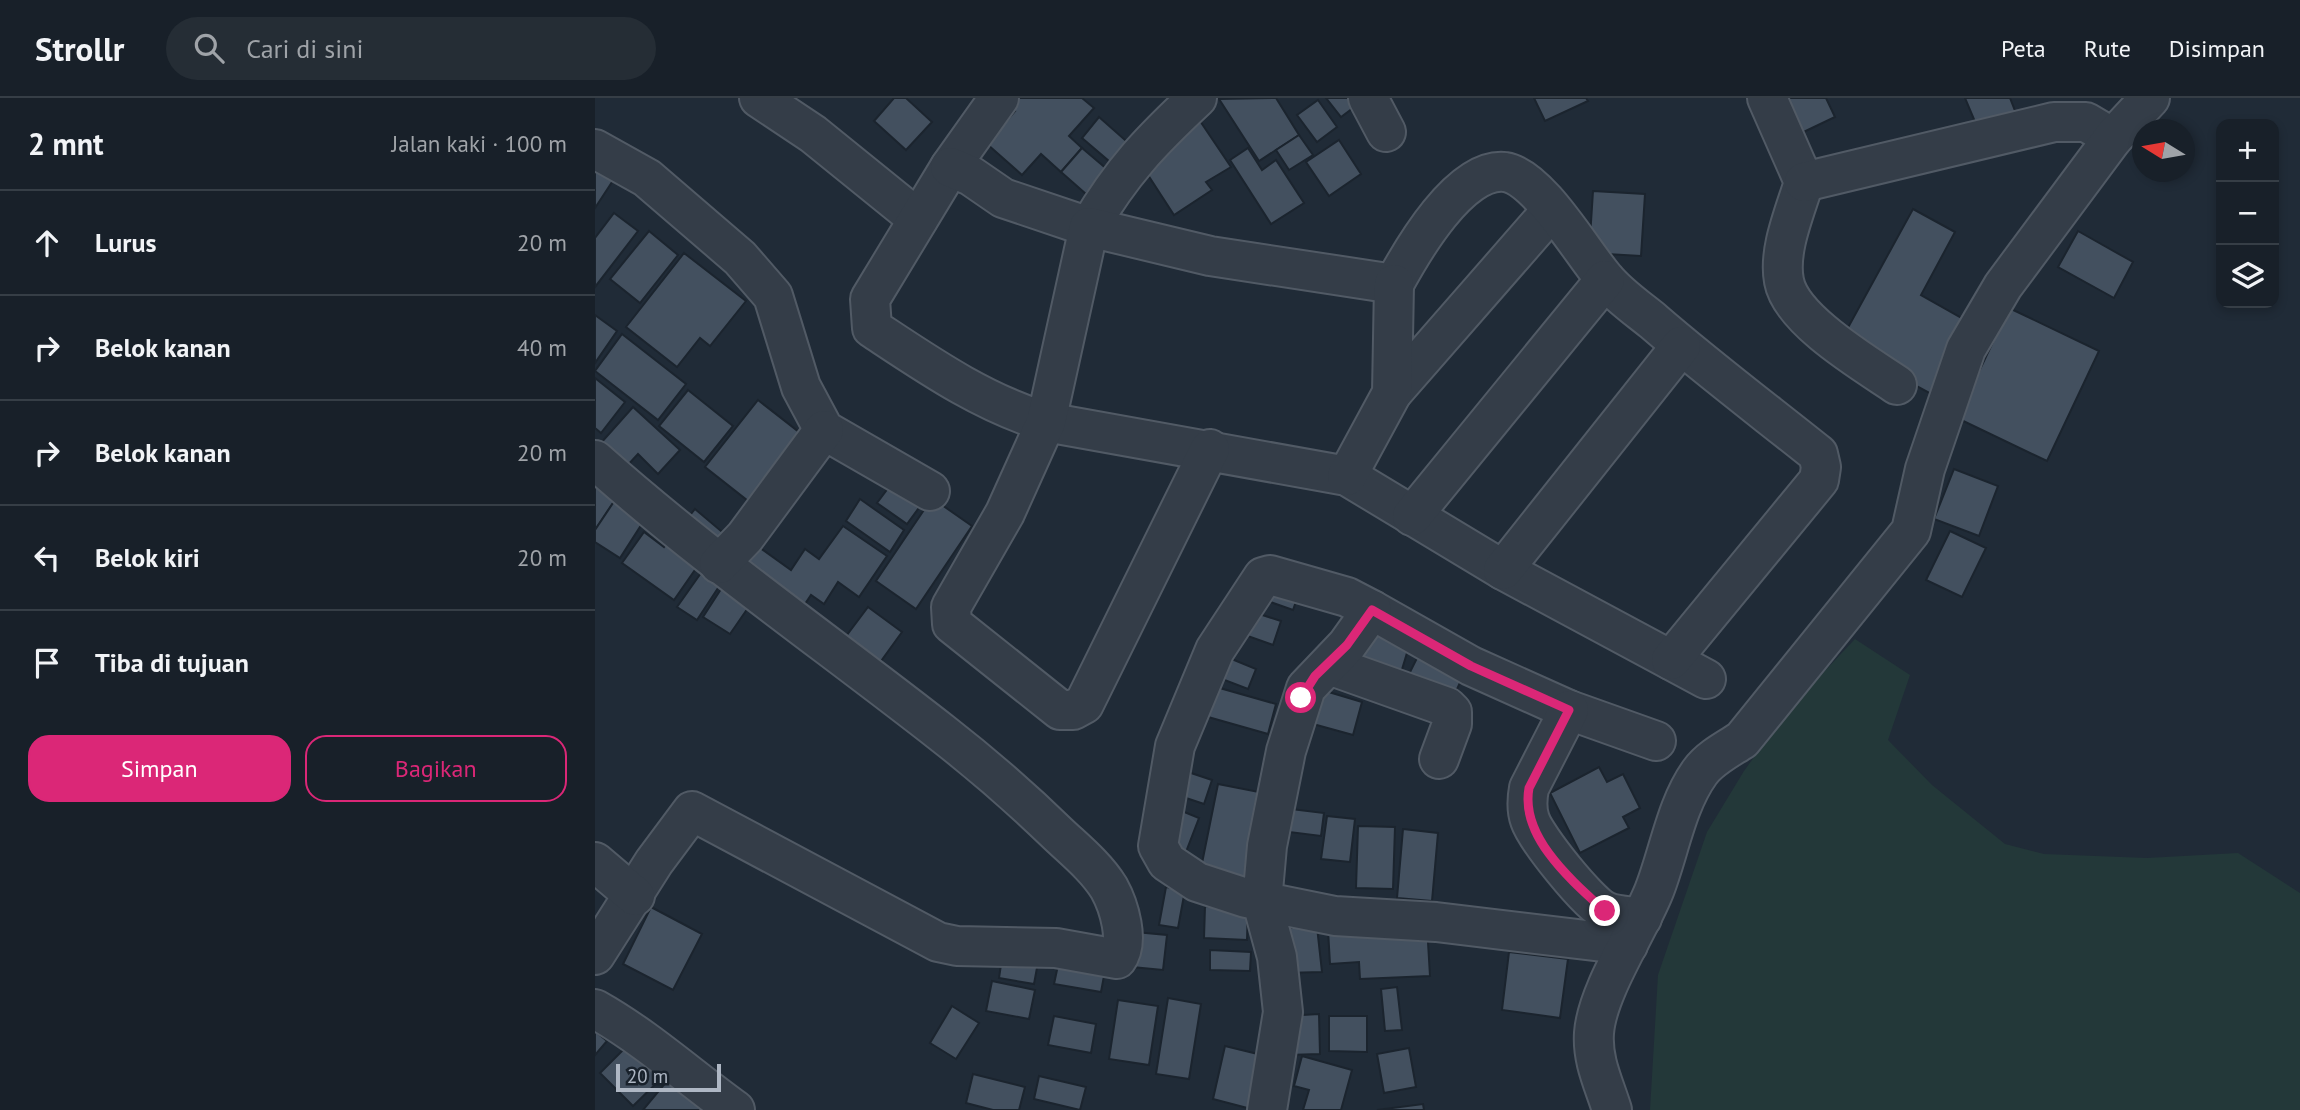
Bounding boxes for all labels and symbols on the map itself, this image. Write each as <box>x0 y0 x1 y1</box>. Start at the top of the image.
north arrow <box>2132 119 2195 182</box>
route start <box>1285 682 1316 713</box>
route end <box>1589 895 1620 926</box>
scale bar <box>616 1061 721 1093</box>

